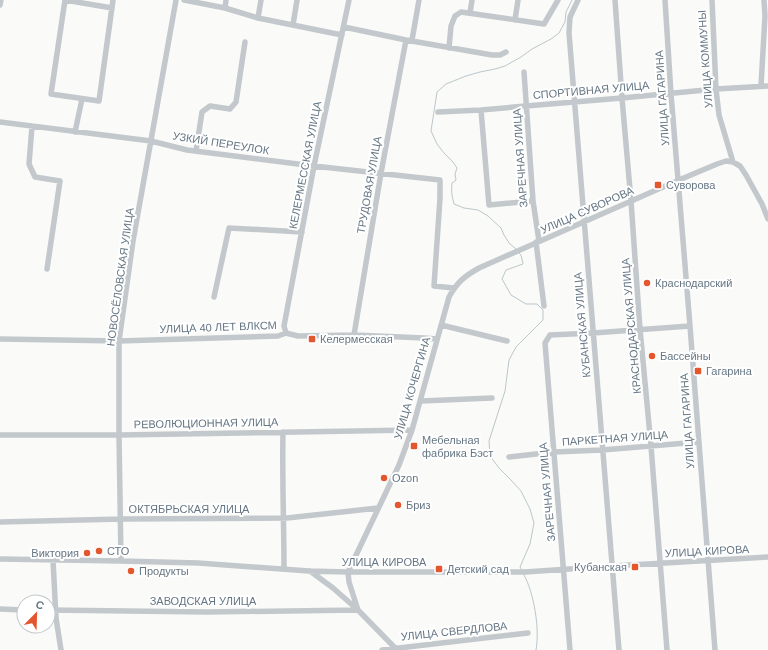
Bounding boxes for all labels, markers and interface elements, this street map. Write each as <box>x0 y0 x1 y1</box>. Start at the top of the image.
street label: УЛИЦА КОММУНЫ <box>696 10 714 108</box>
street label: УЛИЦА ГАГАРИНА <box>653 49 671 146</box>
street label: СПОРТИВНАЯ УЛИЦА <box>532 79 650 101</box>
street label: КЕЛЕРМЕССКАЯ УЛИЦА <box>287 99 323 230</box>
street label: ЗАРЕЧНАЯ УЛИЦА <box>510 107 529 208</box>
street label: УЗКИЙ ПЕРЕУЛОК <box>172 129 271 157</box>
street label: ТРУДОВАЯ УЛИЦА <box>355 135 384 235</box>
place label: Суворова <box>666 179 716 191</box>
marker: Суворова <box>653 180 663 190</box>
street label: УЛИЦА СУВОРОВА <box>539 184 636 236</box>
street label: НОВОСЁЛОВСКАЯ УЛИЦА <box>104 206 136 347</box>
street label: КРАСНОДАРСКАЯ УЛИЦА <box>619 257 643 394</box>
street label: КУБАНСКАЯ УЛИЦА <box>571 271 593 378</box>
place label: Краснодарский <box>655 277 732 289</box>
marker: Краснодарский <box>642 278 652 288</box>
street label: УЛИЦА 40 ЛЕТ ВЛКСМ <box>159 319 277 335</box>
place label: Келермесская <box>320 333 393 345</box>
marker: Келермесская <box>307 334 317 344</box>
street label: УЛИЦА КОЧЕРГИНА <box>392 335 433 441</box>
place label: Бассейны <box>660 350 711 362</box>
marker: Бассейны <box>647 351 657 361</box>
place label: Гагарина <box>706 365 753 377</box>
marker: Гагарина <box>693 366 703 376</box>
street label: УЛИЦА ГАГАРИНА <box>678 372 696 469</box>
street label: РЕВОЛЮЦИОННАЯ УЛИЦА <box>134 416 279 430</box>
street label: ПАРКЕТНАЯ УЛИЦА <box>561 428 669 448</box>
place label: Мебельная фабрика Бэст <box>422 434 493 459</box>
marker: Мебельная фабрика Бэст <box>409 441 419 451</box>
street label: ЗАРЕЧНАЯ УЛИЦА <box>537 441 557 542</box>
place label: Ozon <box>392 472 418 484</box>
marker: Ozon <box>379 473 389 483</box>
place label: Бриз <box>406 499 431 511</box>
marker: Бриз <box>393 500 403 510</box>
street label: ОКТЯБРЬСКАЯ УЛИЦА <box>129 503 250 515</box>
street label: УЛИЦА КИРОВА <box>664 543 750 559</box>
place label: СТО <box>107 545 130 557</box>
marker: СТО <box>94 546 104 556</box>
place label: Виктория <box>31 547 79 559</box>
marker: Виктория <box>82 548 92 558</box>
street label: УЛИЦА КИРОВА <box>342 556 427 568</box>
place label: Кубанская <box>574 561 627 573</box>
marker: Кубанская <box>630 562 640 572</box>
place label: Детский сад <box>447 563 509 575</box>
marker: Детский сад <box>434 564 444 574</box>
place label: Продукты <box>139 565 189 577</box>
marker: Продукты <box>126 566 136 576</box>
north arrow <box>16 594 56 634</box>
street label: ЗАВОДСКАЯ УЛИЦА <box>150 595 257 607</box>
text: С <box>34 598 46 612</box>
street label: УЛИЦА СВЕРДЛОВА <box>400 619 509 643</box>

